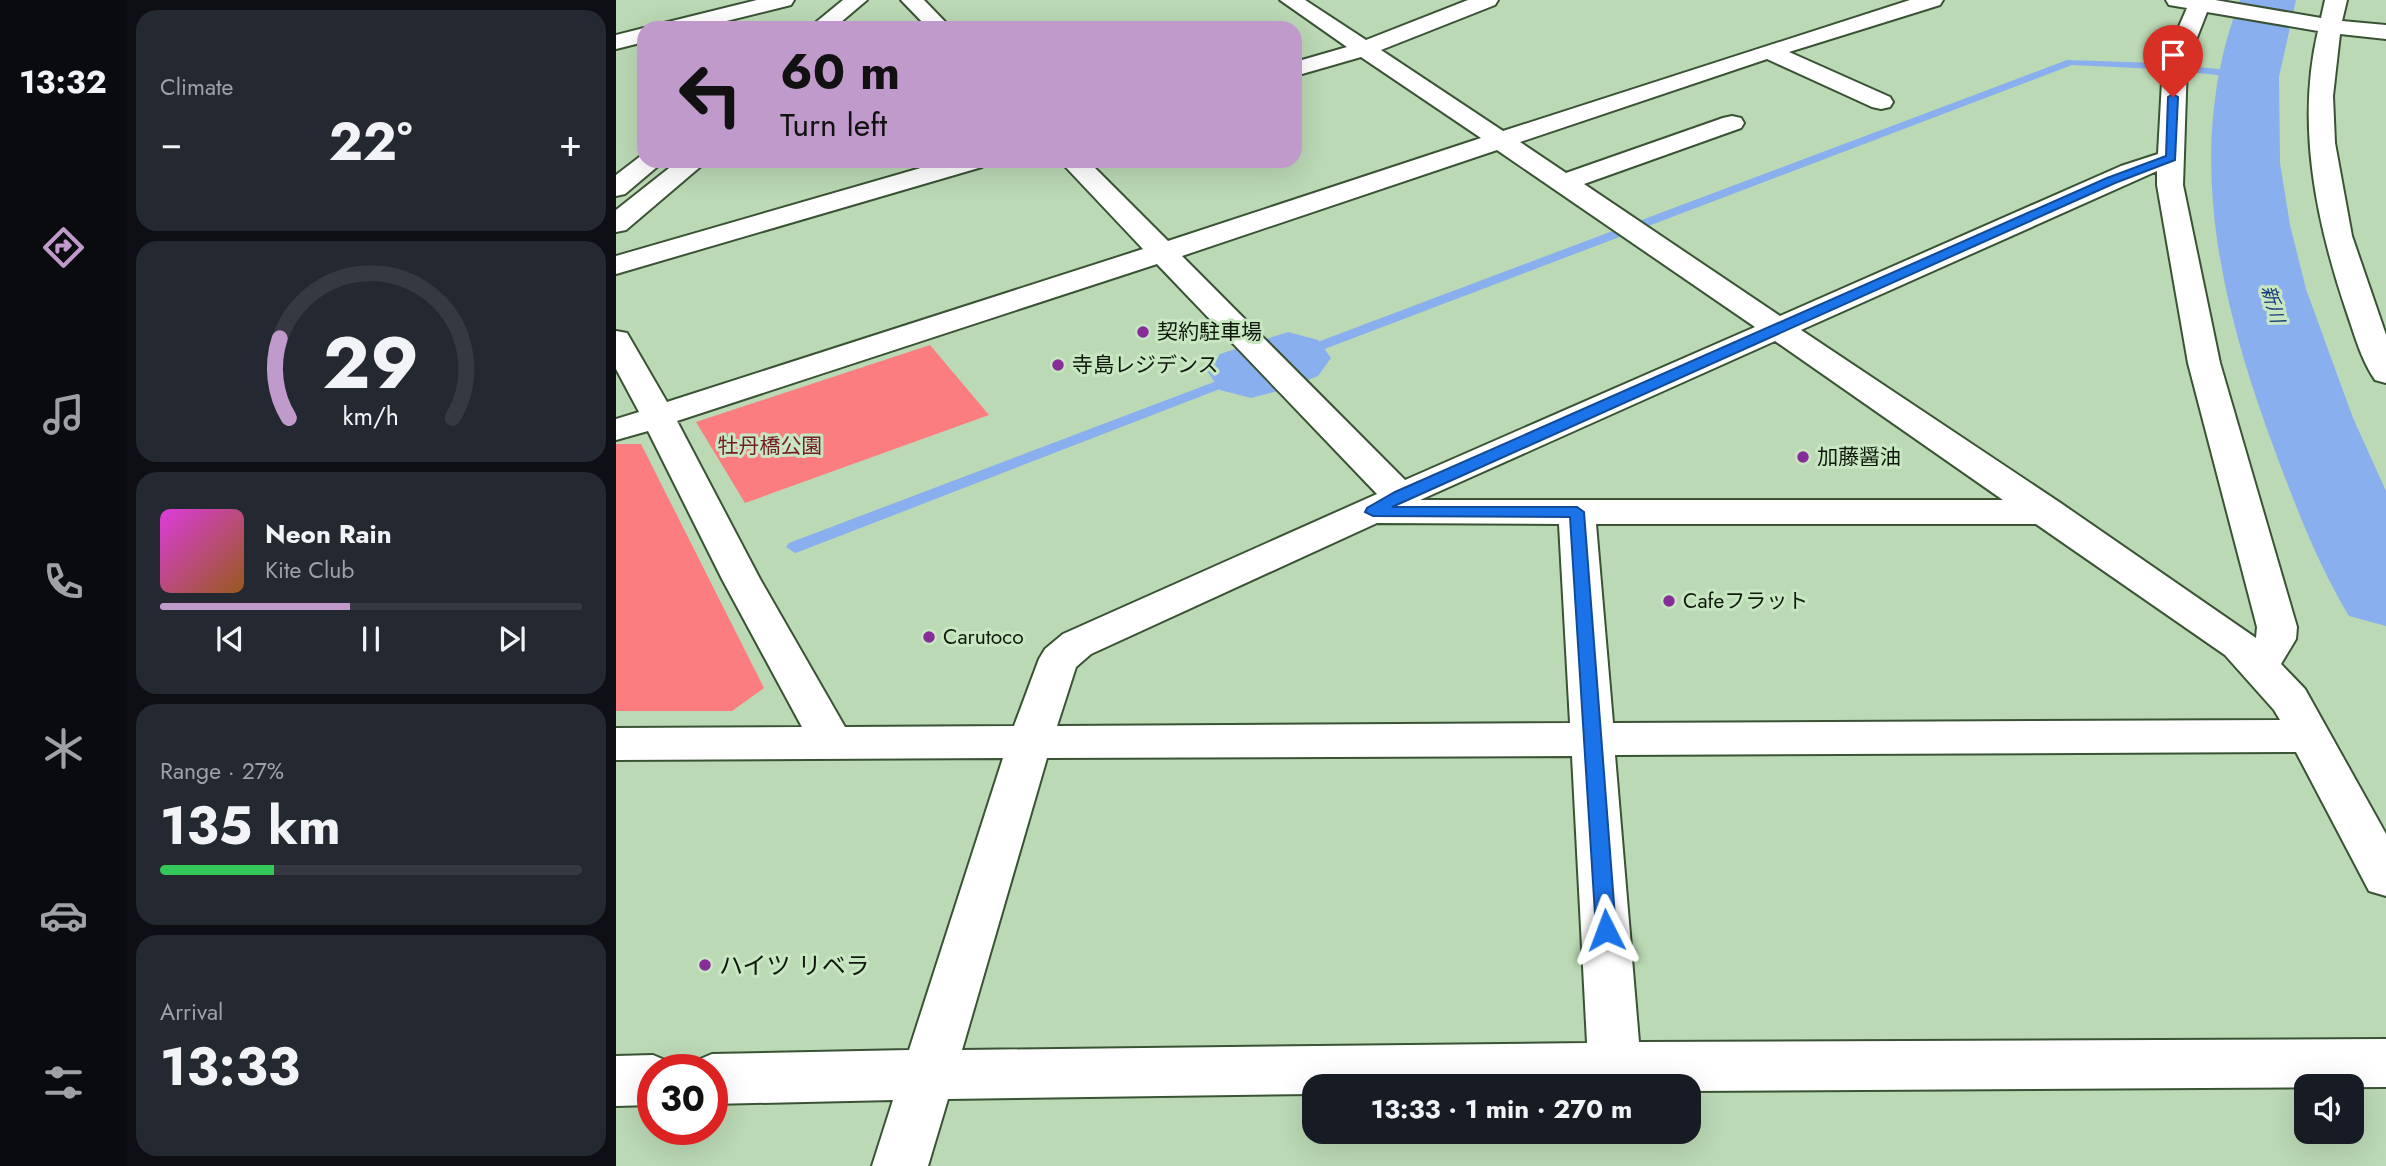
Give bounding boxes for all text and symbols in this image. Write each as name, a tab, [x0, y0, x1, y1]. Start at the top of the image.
pin	[2143, 25, 2203, 97]
icon: arrive	[2154, 36, 2192, 74]
text: 60 m	[780, 37, 900, 107]
icon: left	[665, 49, 756, 140]
text: 13:32	[19, 59, 107, 105]
text: Climate	[160, 70, 233, 104]
text: Turn left	[780, 102, 887, 148]
text: 22°	[329, 104, 412, 180]
text: −	[160, 115, 182, 170]
text: +	[559, 115, 582, 170]
icon: directions	[39, 223, 88, 272]
water label: 新川	[2255, 282, 2292, 328]
text: 29	[323, 310, 419, 415]
place label: 契約駐車場	[1157, 317, 1262, 347]
marker: 契約駐車場	[1135, 324, 1151, 340]
place label: 寺島レジデンス	[1072, 350, 1219, 380]
marker: 寺島レジデンス	[1050, 357, 1066, 373]
icon: music	[39, 390, 88, 439]
text: km/h	[343, 398, 399, 434]
park label: 牡丹橋公園	[718, 431, 823, 461]
place label: 加藤醤油	[1817, 442, 1901, 472]
marker: 加藤醤油	[1795, 449, 1811, 465]
text: Neon Rain	[265, 515, 392, 553]
text: Kite Club	[265, 553, 354, 587]
icon: phone	[39, 557, 88, 606]
place label: Cafeフラット	[1683, 586, 1808, 616]
marker: Cafeフラット	[1661, 593, 1677, 609]
icon: previous	[211, 620, 249, 658]
icon: pause	[352, 620, 390, 658]
icon: next	[493, 620, 531, 658]
place label: Carutoco	[943, 622, 1024, 652]
marker: Carutoco	[921, 629, 937, 645]
icon: climate	[39, 724, 88, 773]
text: Range · 27%	[160, 754, 284, 788]
text: 135 km	[160, 788, 341, 864]
icon: car	[39, 891, 88, 940]
position arrow	[1569, 893, 1643, 967]
place label: ハイツ リベラ	[719, 948, 870, 983]
marker: ハイツ リベラ	[697, 957, 713, 973]
text: Arrival	[160, 995, 223, 1029]
text: 13:33	[160, 1029, 300, 1105]
speed limit sign: 30	[637, 1054, 728, 1145]
icon: filters	[39, 1058, 88, 1107]
map controls	[2294, 1074, 2364, 1144]
button: sound	[2294, 1074, 2364, 1144]
text: 13:33 · 1 min · 270 m	[1371, 1090, 1632, 1128]

